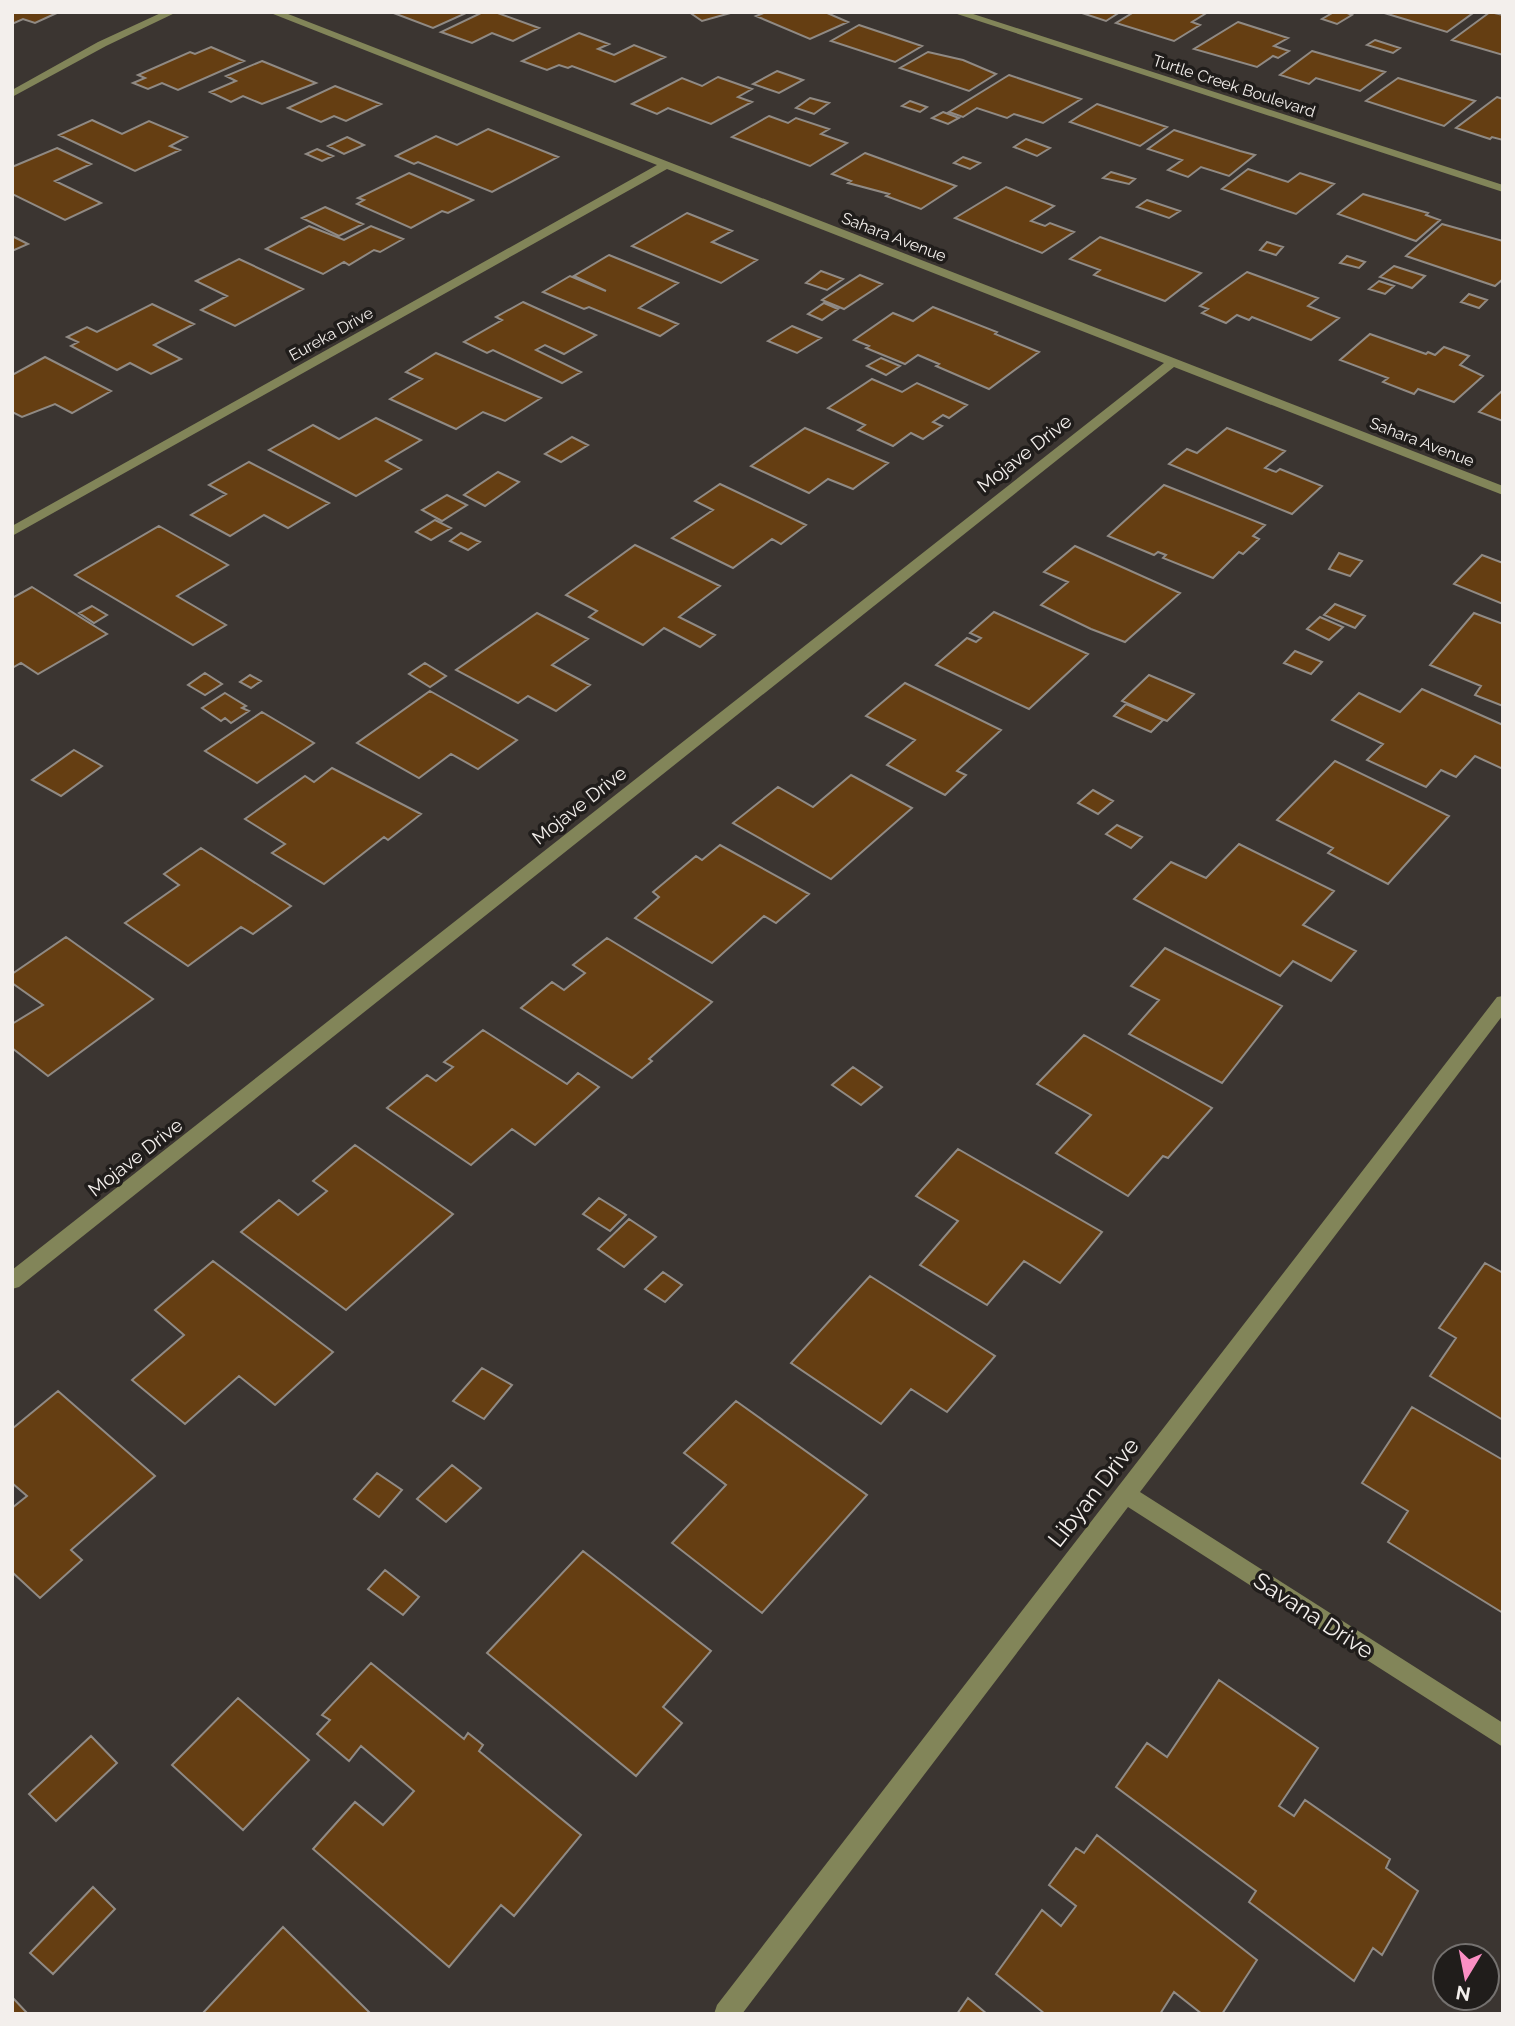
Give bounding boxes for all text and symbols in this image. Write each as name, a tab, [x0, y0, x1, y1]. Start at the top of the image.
street label: Turtle Creek Boulevard	[1150, 51, 1318, 121]
street label: Sahara Avenue	[839, 208, 949, 266]
street label: Eureka Drive	[286, 303, 376, 365]
street label: Mojave Drive	[973, 409, 1075, 497]
street label: Sahara Avenue	[1367, 413, 1477, 471]
street label: Mojave Drive	[528, 761, 630, 849]
street label: Mojave Drive	[84, 1113, 186, 1201]
street label: Libyan Drive	[1042, 1432, 1144, 1552]
street label: Savana Drive	[1249, 1566, 1379, 1664]
north arrow	[1431, 1942, 1501, 2012]
text: N	[1454, 1982, 1472, 2006]

